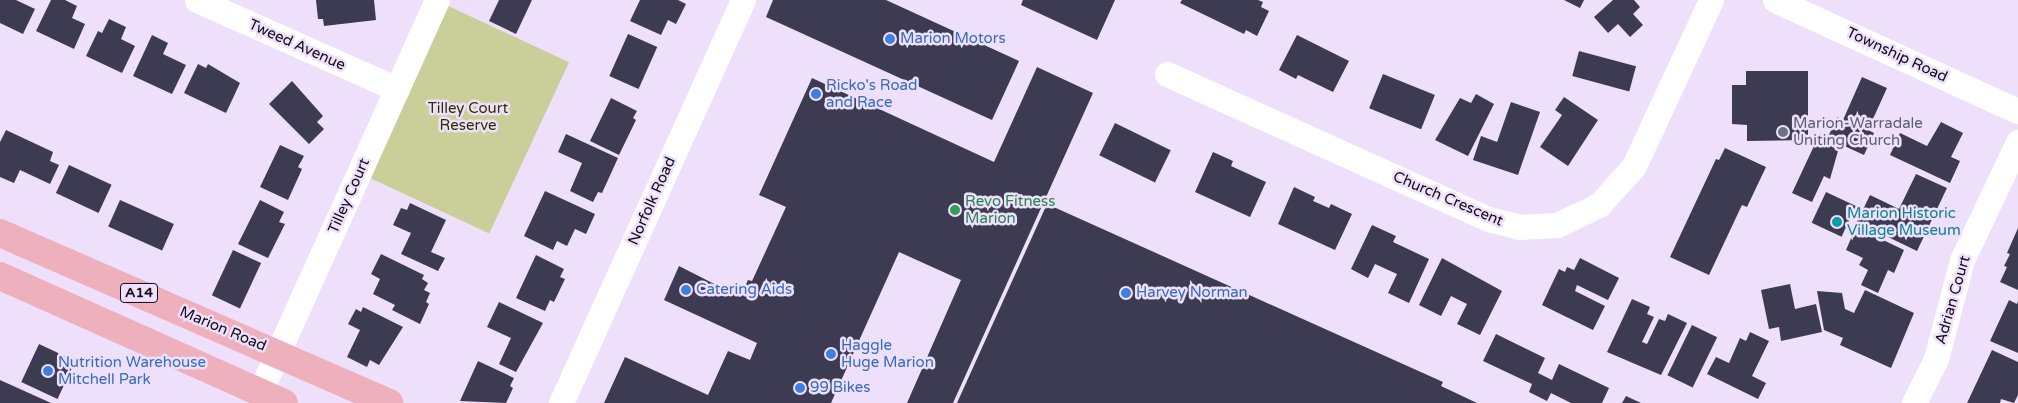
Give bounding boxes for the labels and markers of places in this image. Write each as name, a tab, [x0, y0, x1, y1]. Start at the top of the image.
place label: Marion Motors	[900, 30, 1006, 48]
marker: Marion Motors	[884, 33, 896, 45]
place label: Ricko's Road and Race	[826, 76, 917, 111]
marker: Ricko's Road and Race	[810, 88, 822, 100]
place label: Marion-Warradale Uniting Church	[1793, 114, 1923, 149]
marker: Marion-Warradale Uniting Church	[1777, 126, 1789, 138]
place label: Revo Fitness Marion	[965, 192, 1055, 227]
marker: Revo Fitness Marion	[949, 204, 961, 216]
place label: Marion Historic Village Museum	[1847, 204, 1961, 239]
marker: Marion Historic Village Museum	[1831, 216, 1843, 228]
place label: Catering Aids	[696, 281, 792, 299]
marker: Catering Aids	[680, 284, 692, 296]
place label: Harvey Norman	[1136, 284, 1248, 302]
marker: Harvey Norman	[1120, 287, 1132, 299]
place label: Haggle Huge Marion	[841, 336, 934, 371]
marker: Haggle Huge Marion	[825, 348, 837, 360]
place label: Nutrition Warehouse Mitchell Park	[58, 353, 206, 388]
marker: Nutrition Warehouse Mitchell Park	[42, 365, 54, 377]
place label: 99 Bikes	[810, 379, 870, 397]
marker: 99 Bikes	[794, 382, 806, 394]

